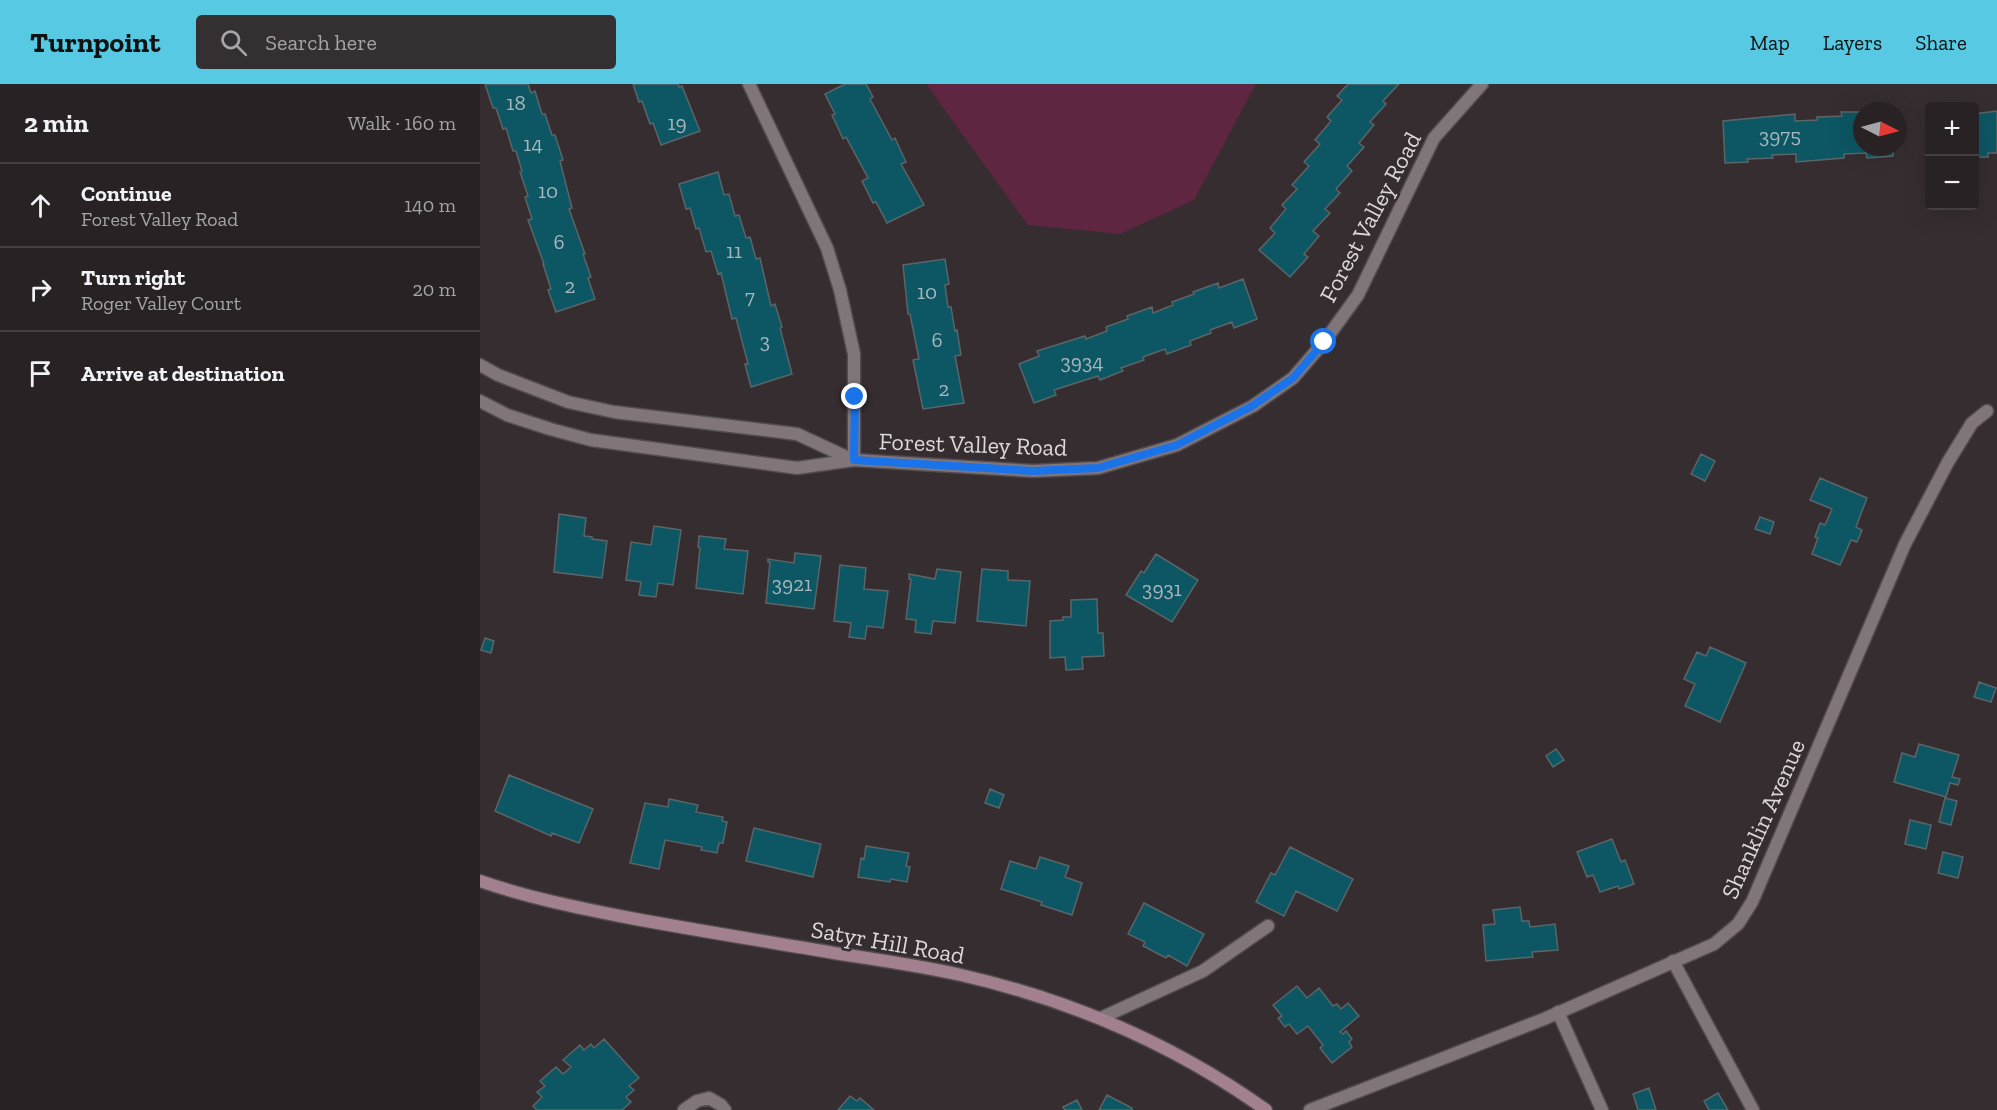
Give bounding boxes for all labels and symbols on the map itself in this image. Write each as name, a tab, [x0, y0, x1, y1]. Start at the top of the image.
house number: 18	[506, 90, 526, 115]
north arrow	[1853, 102, 1907, 156]
house number: 19	[667, 110, 687, 135]
house number: 3975	[1759, 123, 1801, 148]
street label: Forest Valley Road	[1313, 127, 1427, 307]
house number: 14	[523, 131, 543, 156]
house number: 10	[538, 178, 558, 203]
house number: 6	[553, 229, 565, 254]
house number: 11	[726, 238, 742, 263]
house number: 2	[565, 273, 575, 298]
house number: 10	[917, 279, 937, 304]
house number: 7	[745, 284, 755, 309]
house number: 6	[931, 327, 943, 352]
house number: 3	[760, 328, 770, 353]
route start	[1310, 328, 1336, 354]
house number: 3934	[1060, 349, 1104, 374]
house number: 2	[939, 376, 949, 401]
route end	[841, 383, 867, 409]
street label: Forest Valley Road	[878, 426, 1068, 462]
house number: 3921	[772, 571, 812, 596]
house number: 3931	[1142, 576, 1182, 601]
street label: Shanklin Avenue	[1715, 735, 1811, 903]
street label: Satyr Hill Road	[809, 914, 967, 970]

